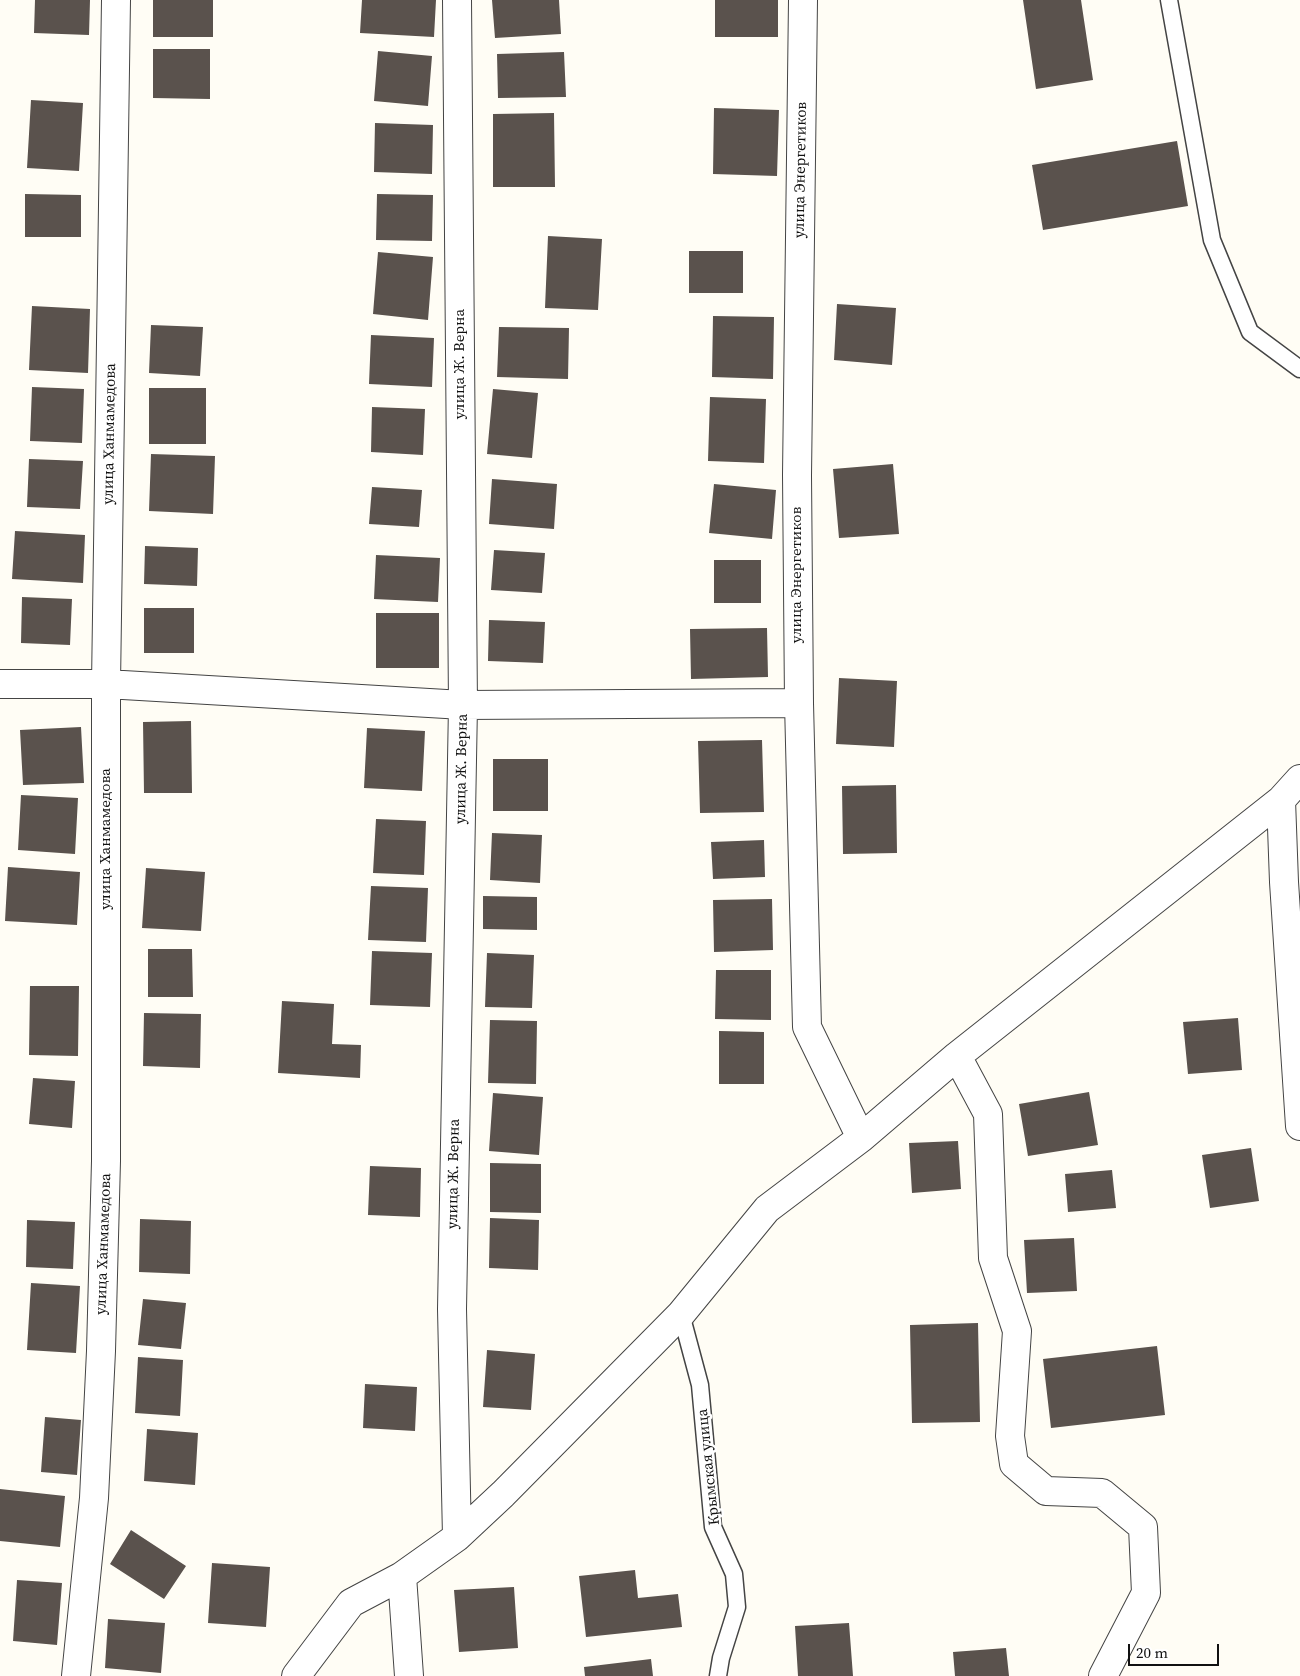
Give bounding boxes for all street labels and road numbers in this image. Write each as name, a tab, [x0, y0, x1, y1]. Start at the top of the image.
street label: улица Энергетиков	[791, 102, 811, 238]
street label: улица Ж. Верна	[451, 309, 469, 419]
street label: улица Ханмамедова	[100, 363, 120, 505]
street label: улица Энергетиков	[788, 507, 806, 643]
street label: улица Ж. Верна	[452, 714, 472, 824]
street label: улица Ханмамедова	[97, 768, 115, 910]
street label: улица Ж. Верна	[444, 1119, 464, 1229]
street label: улица Ханмамедова	[93, 1173, 115, 1315]
street label: Крымская улица	[694, 1408, 724, 1526]

